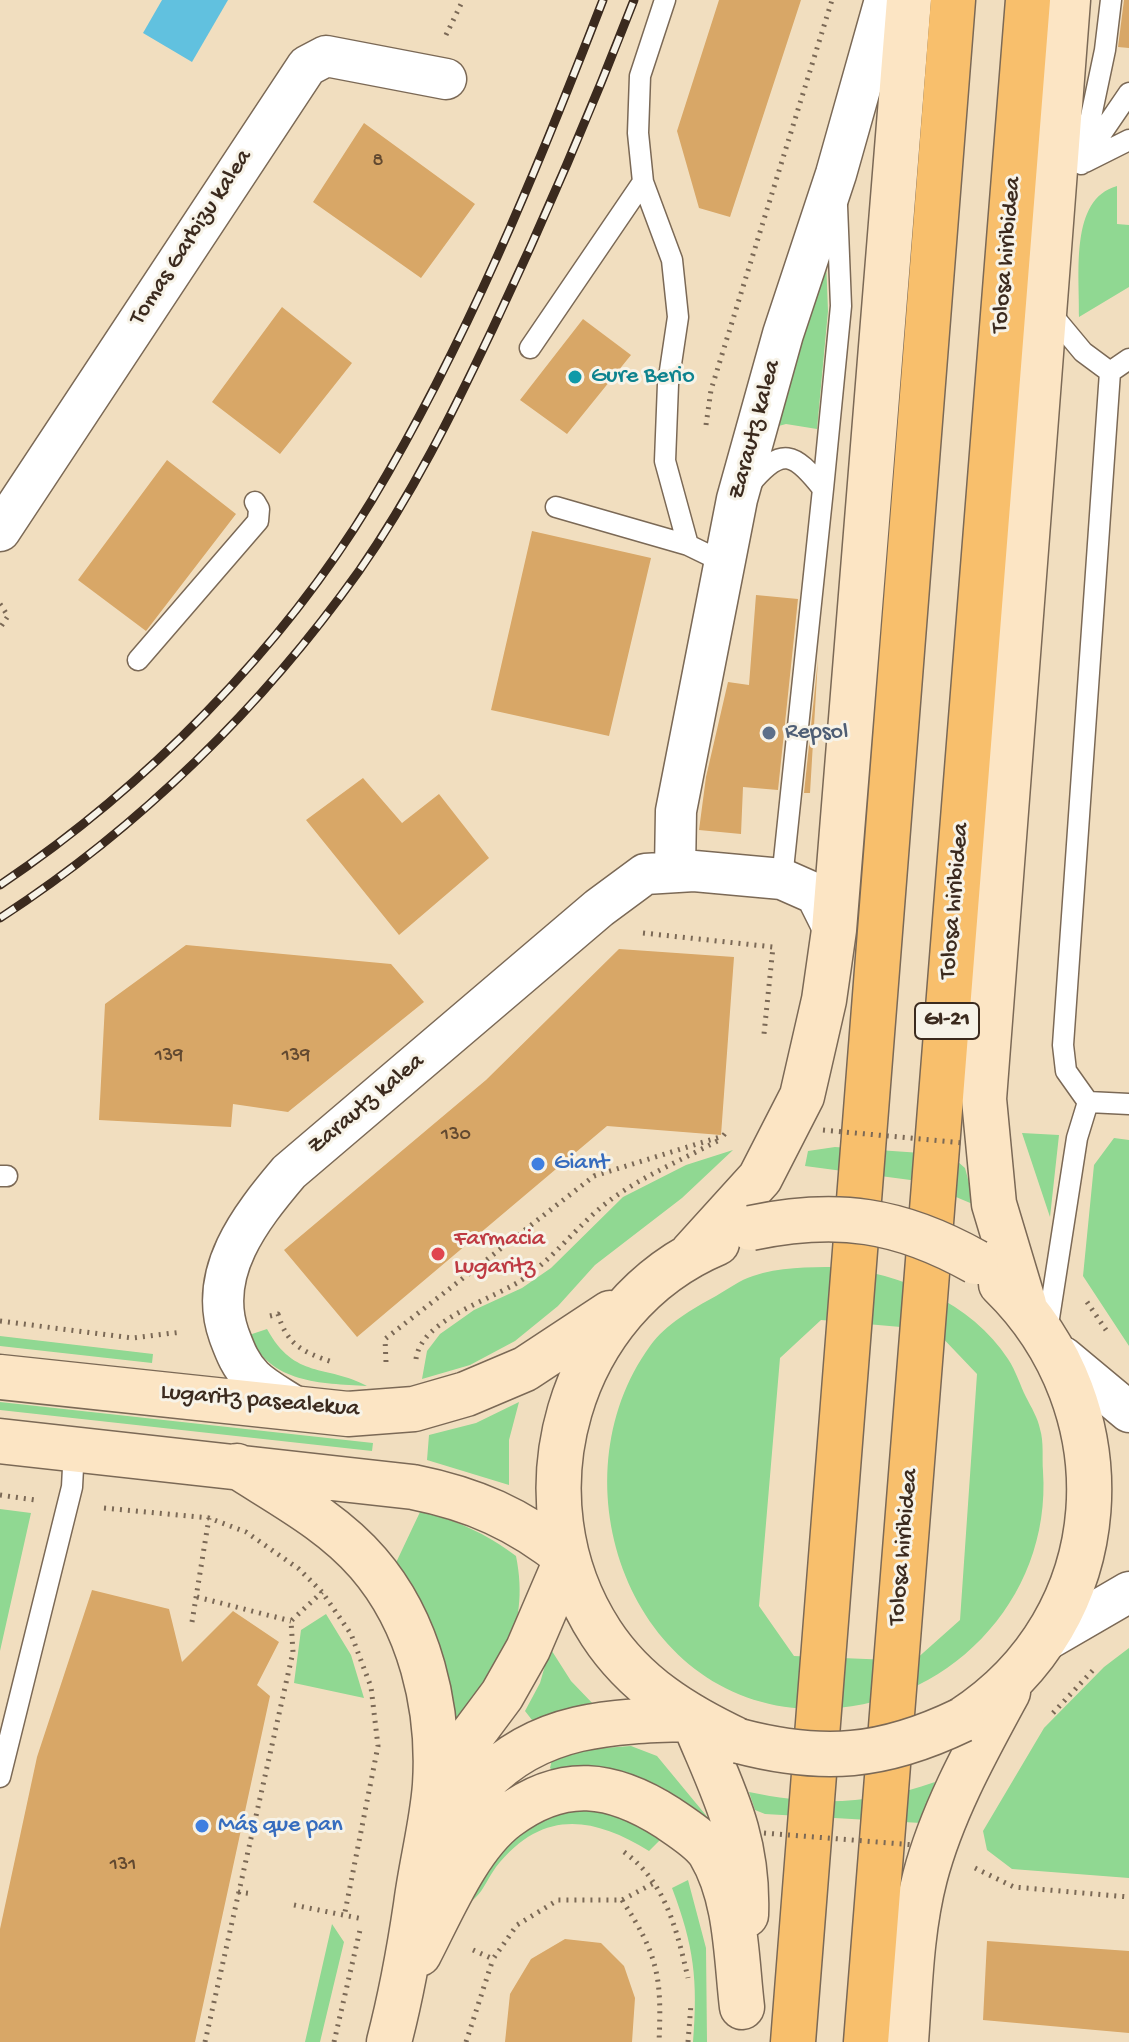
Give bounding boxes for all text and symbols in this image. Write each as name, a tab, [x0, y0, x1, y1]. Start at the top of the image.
street label: Tomas Garbizu kalea	[124, 145, 260, 331]
house number: 8	[373, 150, 383, 174]
street label: Tolosa hiribidea	[987, 176, 1029, 334]
street label: Zarautz kalea	[724, 357, 788, 503]
place label: Gure Berio	[591, 363, 695, 391]
marker: Gure Berio	[566, 368, 584, 386]
place label: Repsol	[785, 719, 848, 747]
marker: Repsol	[760, 724, 778, 742]
street label: Tolosa hiribidea	[935, 822, 977, 980]
road number: GI-21	[915, 1003, 979, 1039]
house number: 139	[155, 1045, 183, 1069]
house number: 139	[282, 1045, 310, 1069]
street label: Zarautz kalea	[303, 1048, 431, 1162]
house number: 130	[441, 1124, 471, 1148]
place label: Giant	[554, 1150, 609, 1178]
marker: Giant	[529, 1155, 547, 1173]
place label: Farmacia Lugaritz	[454, 1226, 545, 1282]
marker: Farmacia Lugaritz	[429, 1245, 447, 1263]
street label: Lugaritz pasealekua	[159, 1379, 361, 1425]
street label: Tolosa hiribidea	[884, 1468, 926, 1626]
place label: Más que pan	[218, 1812, 343, 1840]
marker: Más que pan	[193, 1817, 211, 1835]
house number: 131	[110, 1854, 136, 1878]

